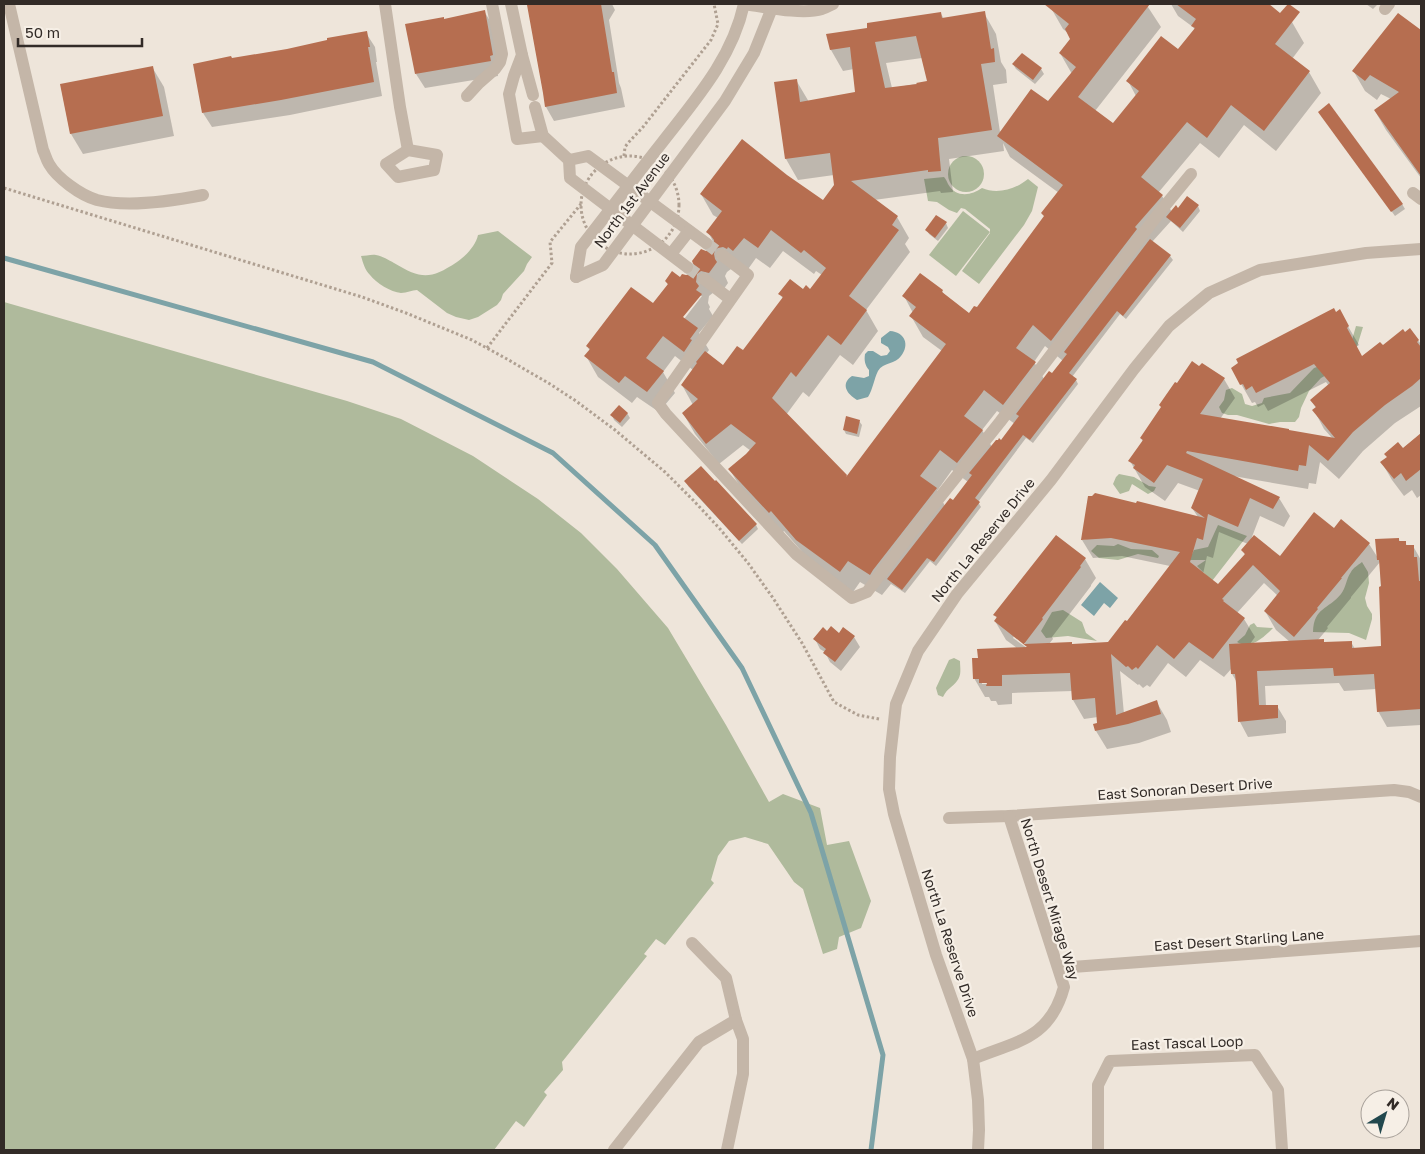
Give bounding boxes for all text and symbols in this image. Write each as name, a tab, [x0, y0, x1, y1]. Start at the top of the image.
scale bar	[18, 15, 141, 47]
text: 50 m	[25, 23, 60, 41]
street label: North 1st Avenue	[590, 149, 673, 251]
street label: North La Reserve Drive	[927, 474, 1038, 605]
street label: East Sonoran Desert Drive	[1097, 774, 1273, 803]
street label: North Desert Mirage Way	[1018, 816, 1083, 982]
street label: North La Reserve Drive	[918, 867, 982, 1019]
street label: East Desert Starling Lane	[1153, 925, 1325, 954]
street label: East Tascal Loop	[1131, 1032, 1243, 1053]
north arrow	[1360, 1089, 1410, 1139]
text: N	[1384, 1093, 1403, 1113]

